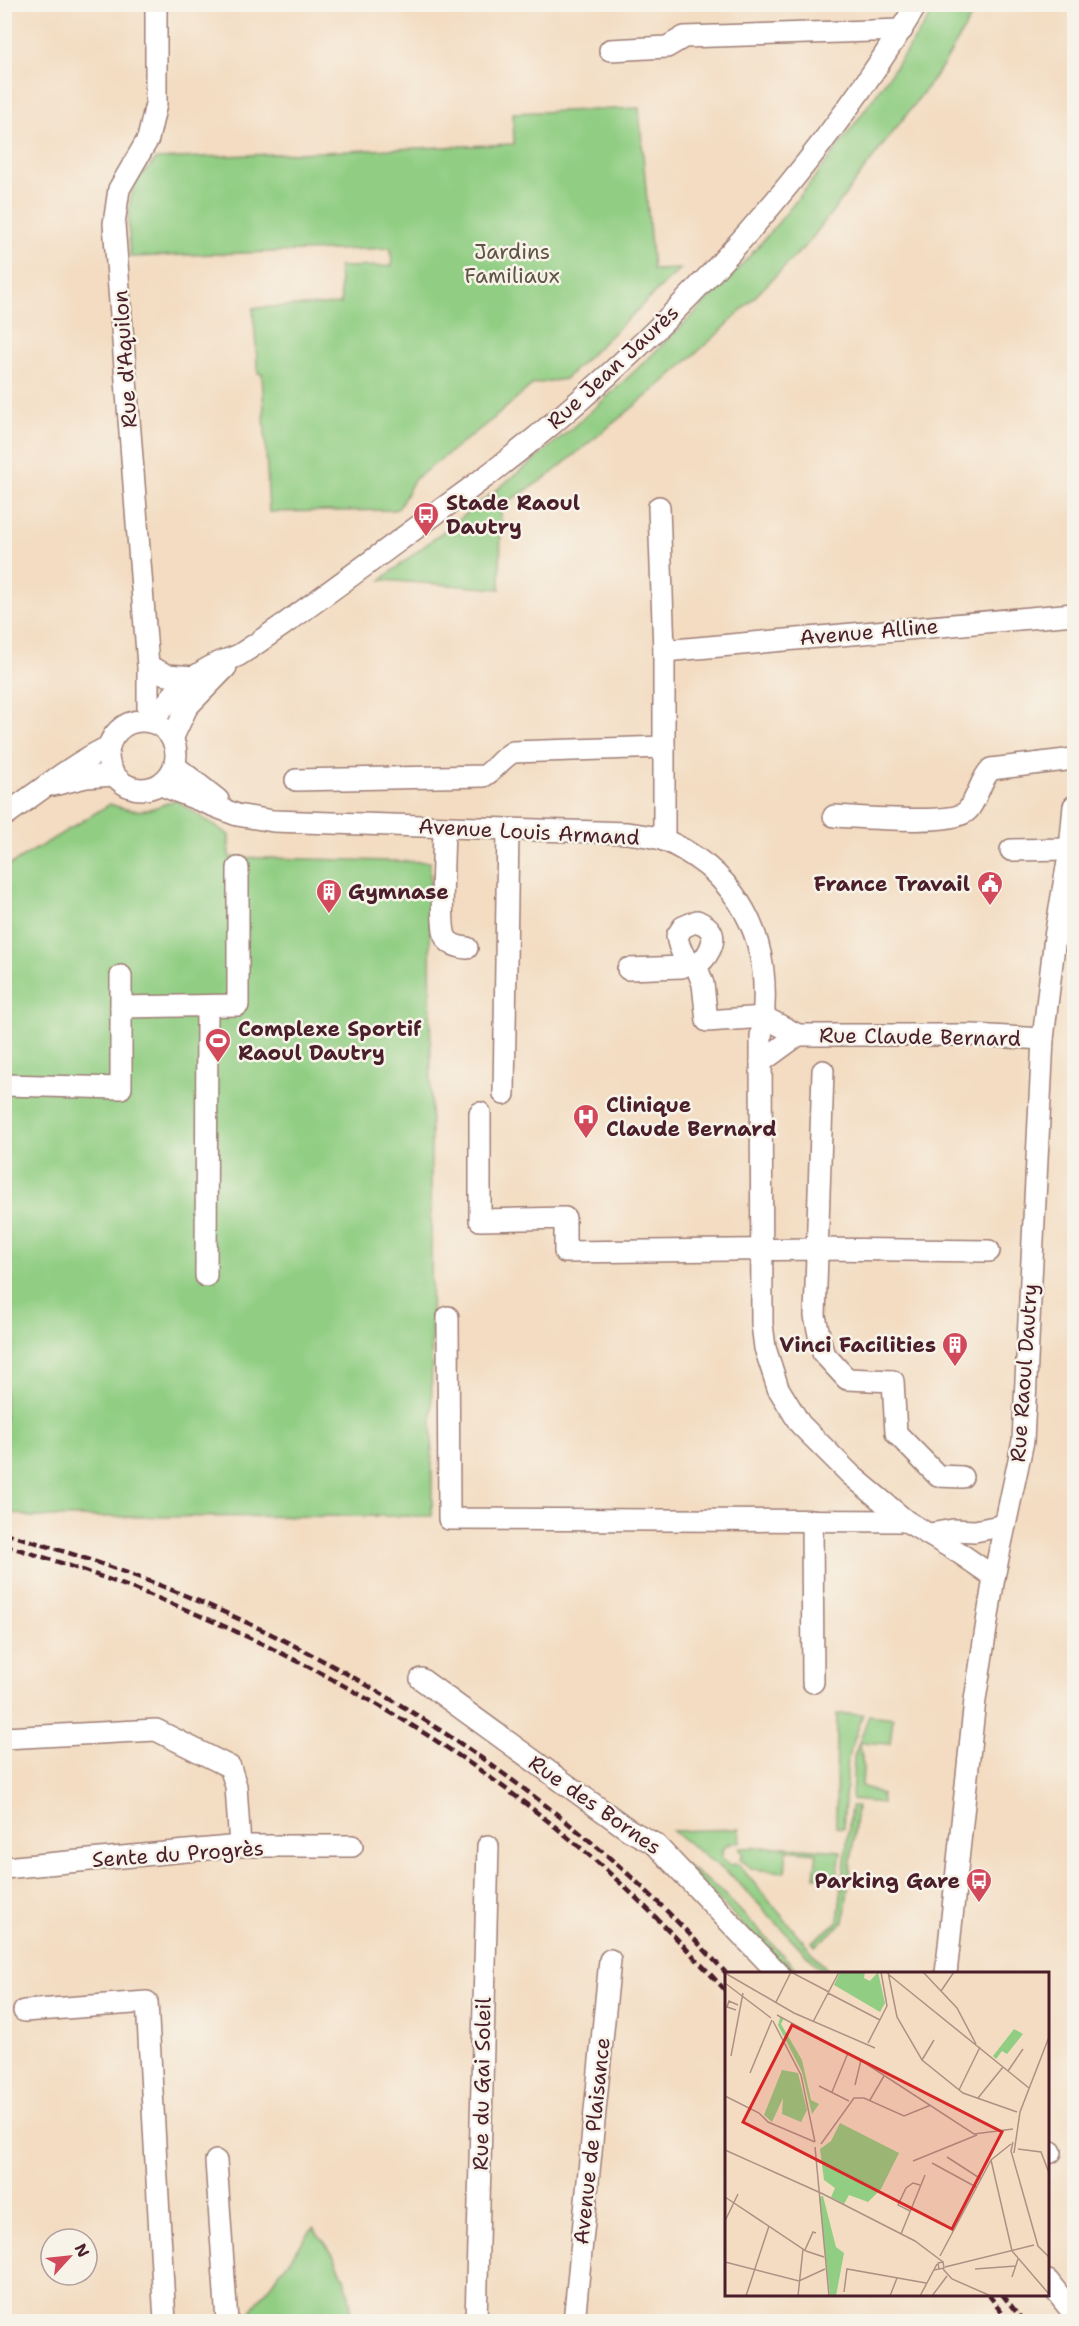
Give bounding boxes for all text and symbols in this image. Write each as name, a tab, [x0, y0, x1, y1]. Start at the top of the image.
park label: Jardins Familiaux	[464, 238, 560, 290]
street label: Rue d'Aquilon	[106, 289, 144, 429]
street label: Rue Jean Jaurès	[541, 299, 685, 435]
place label: Stade Raoul Dautry	[446, 489, 580, 541]
bus stop icon: Stade Raoul Dautry	[411, 500, 441, 538]
street label: Avenue Alline	[798, 612, 940, 652]
street label: Avenue Louis Armand	[418, 812, 640, 852]
public building icon: France Travail	[975, 869, 1005, 907]
place label: France Travail	[814, 870, 970, 898]
building icon: Gymnase	[314, 877, 344, 915]
place label: Gymnase	[348, 878, 449, 906]
place label: Complexe Sportif Raoul Dautry	[238, 1015, 422, 1067]
street label: Rue Claude Bernard	[819, 1021, 1021, 1053]
sports icon: Complexe Sportif Raoul Dautry	[203, 1026, 233, 1064]
place label: Clinique Claude Bernard	[606, 1091, 777, 1143]
hospital icon: Clinique Claude Bernard	[571, 1102, 601, 1140]
street label: Rue Raoul Dautry	[1004, 1283, 1044, 1463]
building icon: Vinci Facilities	[940, 1330, 970, 1368]
place label: Vinci Facilities	[779, 1331, 936, 1359]
street label: Rue des Bornes	[523, 1749, 667, 1861]
street label: Sente du Progrès	[91, 1834, 265, 1874]
bus stop icon: Parking Gare	[964, 1866, 994, 1904]
place label: Parking Gare	[814, 1867, 960, 1895]
inset map	[725, 1972, 1049, 2296]
street label: Rue du Gai Soleil	[466, 1997, 498, 2171]
street label: Avenue de Plaisance	[567, 2036, 617, 2246]
north arrow	[39, 2227, 99, 2287]
text: N	[70, 2240, 94, 2261]

